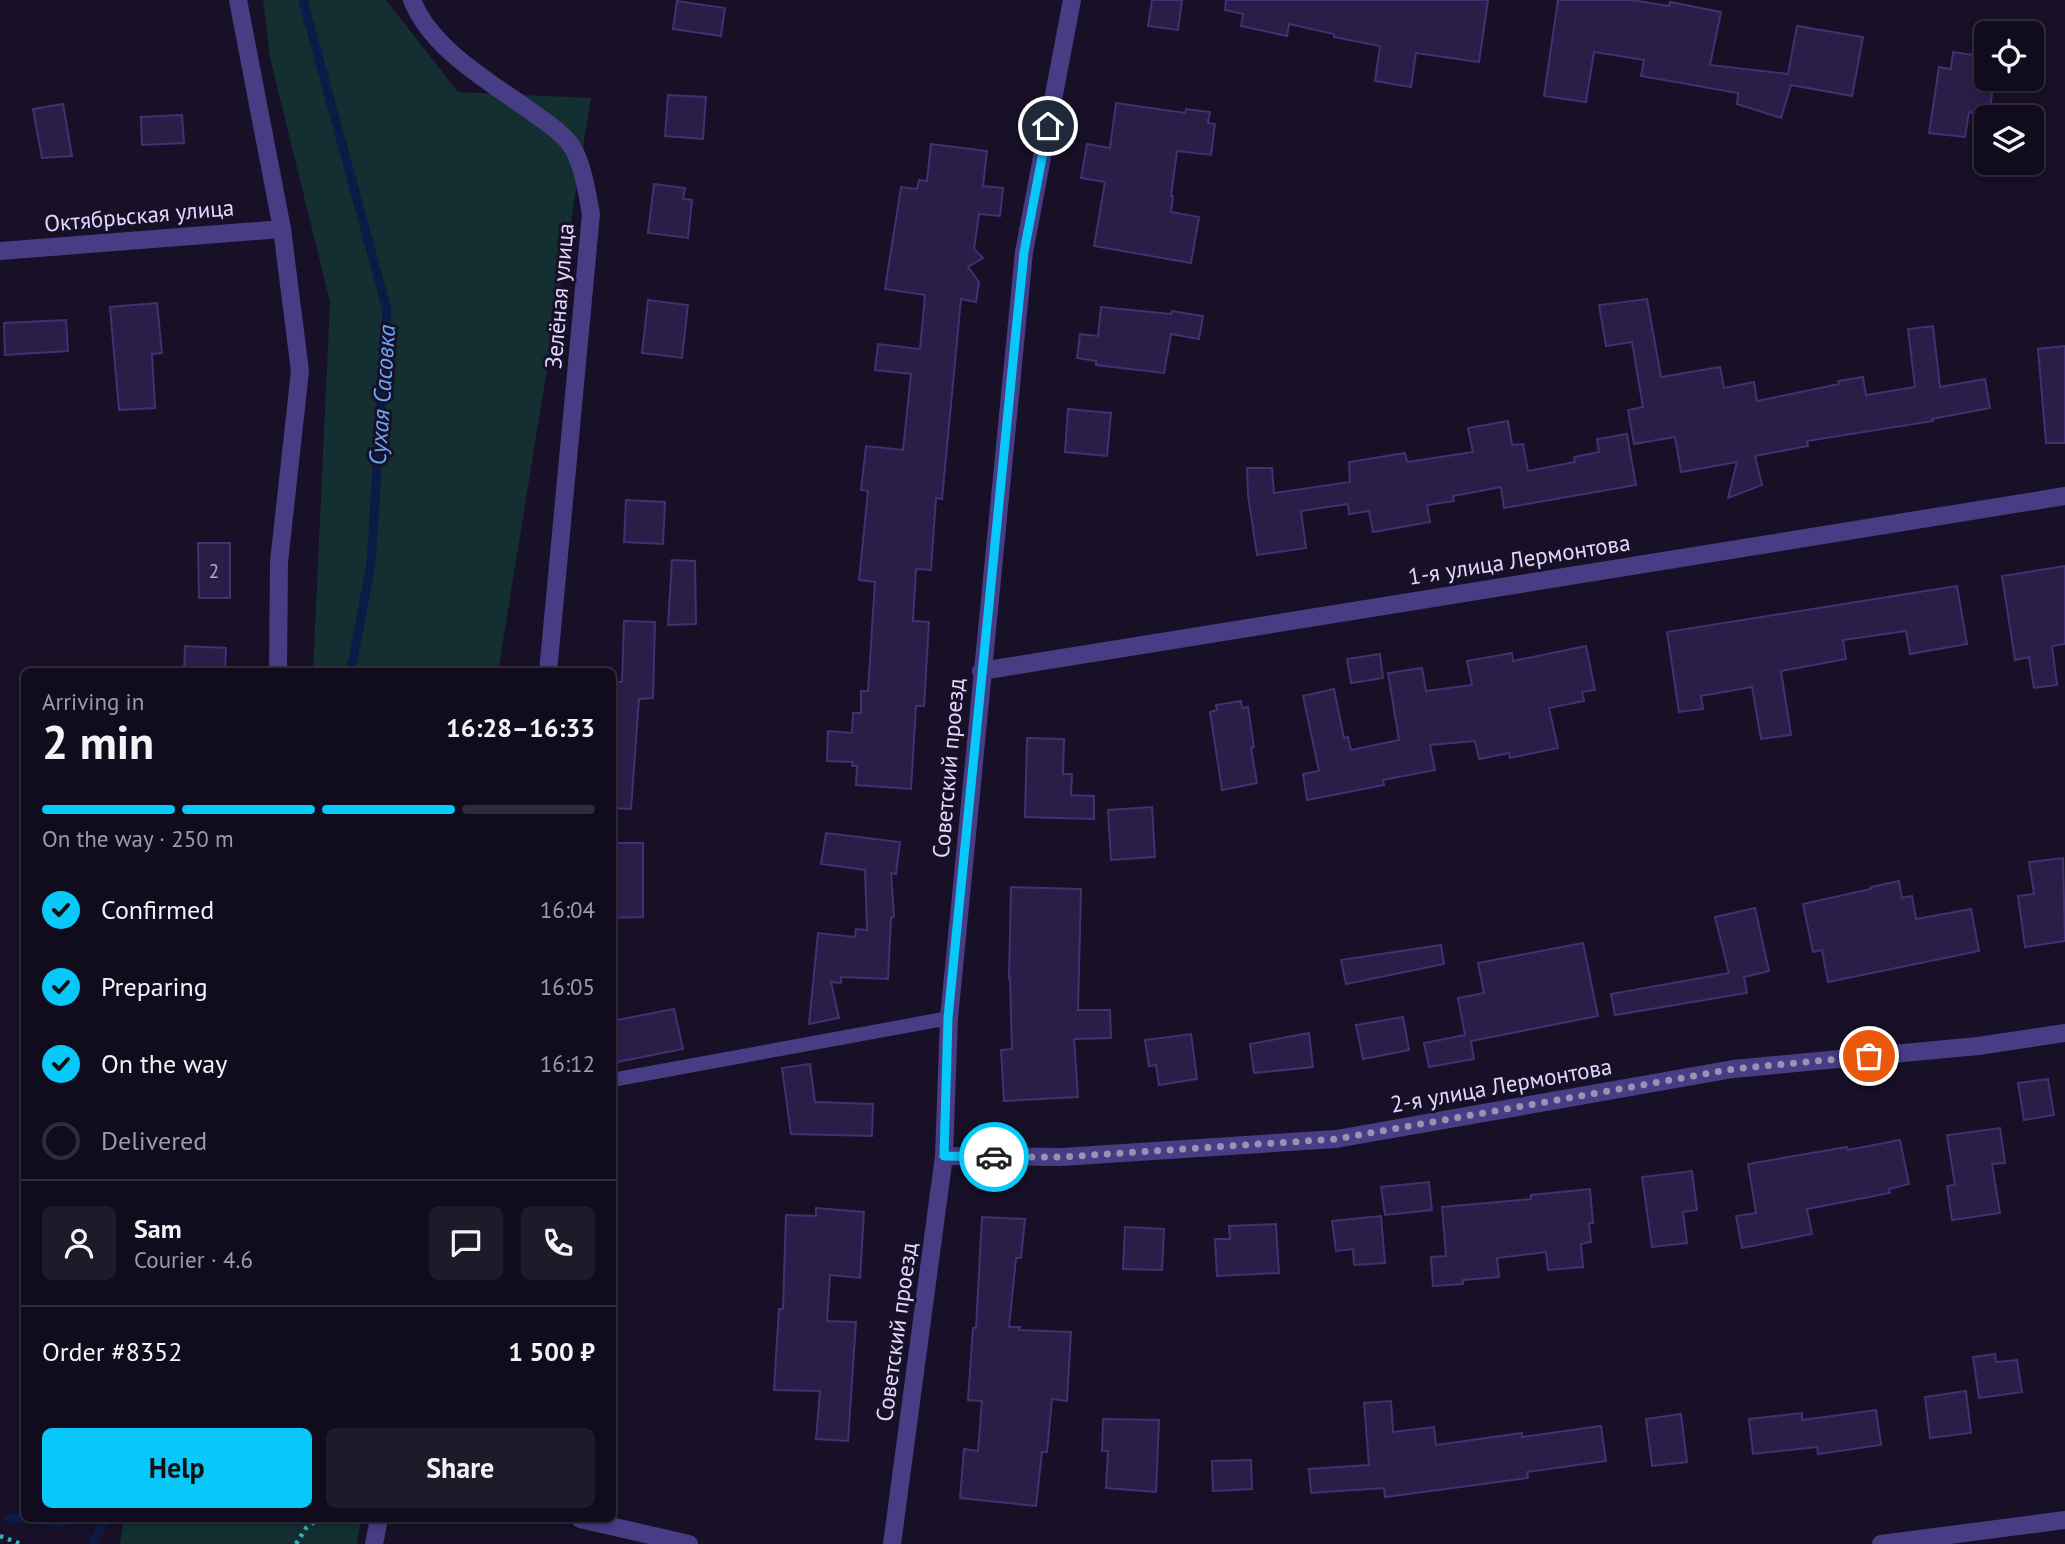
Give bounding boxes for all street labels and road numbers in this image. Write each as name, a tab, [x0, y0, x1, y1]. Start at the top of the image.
street label: Октябрьская улица	[43, 192, 235, 238]
street label: Зелёная улица	[538, 222, 580, 370]
street label: 1-я улица Лермонтова	[1406, 527, 1632, 591]
street label: Советский проезд	[926, 677, 970, 859]
street label: 2-я улица Лермонтова	[1388, 1051, 1614, 1119]
street label: Советский проезд	[869, 1241, 923, 1423]

